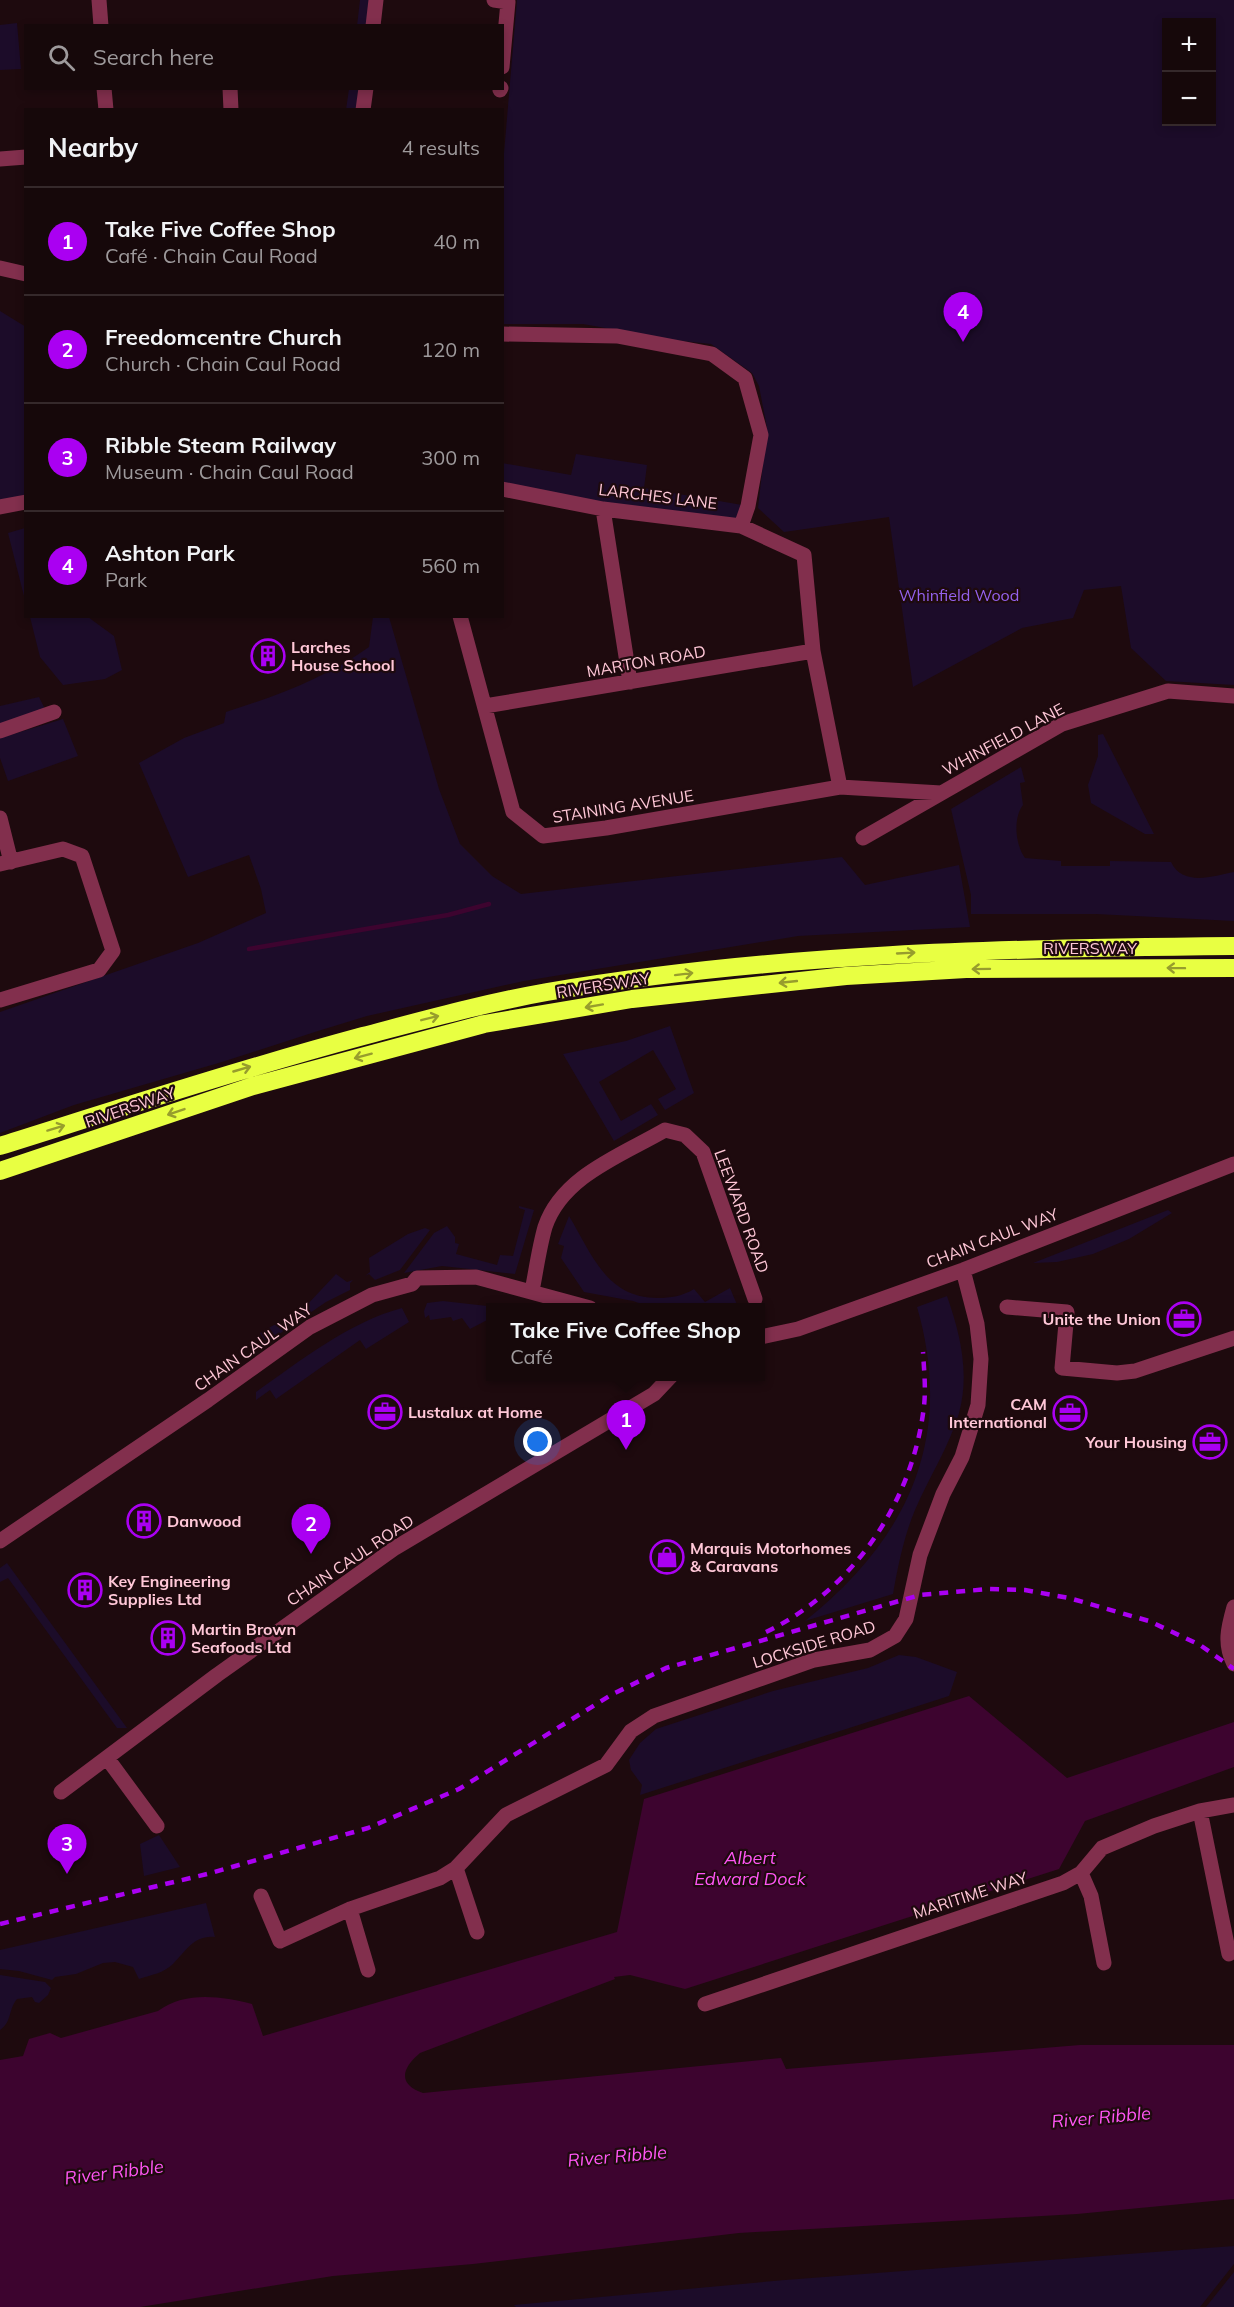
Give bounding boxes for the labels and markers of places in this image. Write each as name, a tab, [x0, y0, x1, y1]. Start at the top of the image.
pin: 4	[944, 292, 982, 342]
place label: Larches House School	[291, 637, 395, 675]
building icon: Larches House School	[250, 638, 286, 674]
office icon: Unite the Union	[1166, 1301, 1202, 1337]
place label: Unite the Union	[1043, 1309, 1161, 1329]
office icon: Lustalux at Home	[367, 1394, 403, 1430]
place label: CAM International	[949, 1394, 1047, 1432]
office icon: CAM International	[1052, 1395, 1088, 1431]
pin: 1	[606, 1400, 646, 1450]
place label: Lustalux at Home	[408, 1402, 543, 1422]
office icon: Your Housing	[1192, 1424, 1228, 1460]
place label: Your Housing	[1084, 1432, 1187, 1452]
building icon: Danwood	[126, 1503, 162, 1539]
pin: 2	[292, 1504, 330, 1554]
place label: Danwood	[167, 1511, 242, 1531]
place label: Marquis Motorhomes & Caravans	[690, 1538, 851, 1576]
shop icon: Marquis Motorhomes & Caravans	[649, 1539, 685, 1575]
place label: Key Engineering Supplies Ltd	[108, 1571, 231, 1609]
building icon: Key Engineering Supplies Ltd	[67, 1572, 103, 1608]
place label: Martin Brown Seafoods Ltd	[191, 1619, 296, 1657]
building icon: Martin Brown Seafoods Ltd	[150, 1620, 186, 1656]
pin: 3	[48, 1824, 86, 1874]

